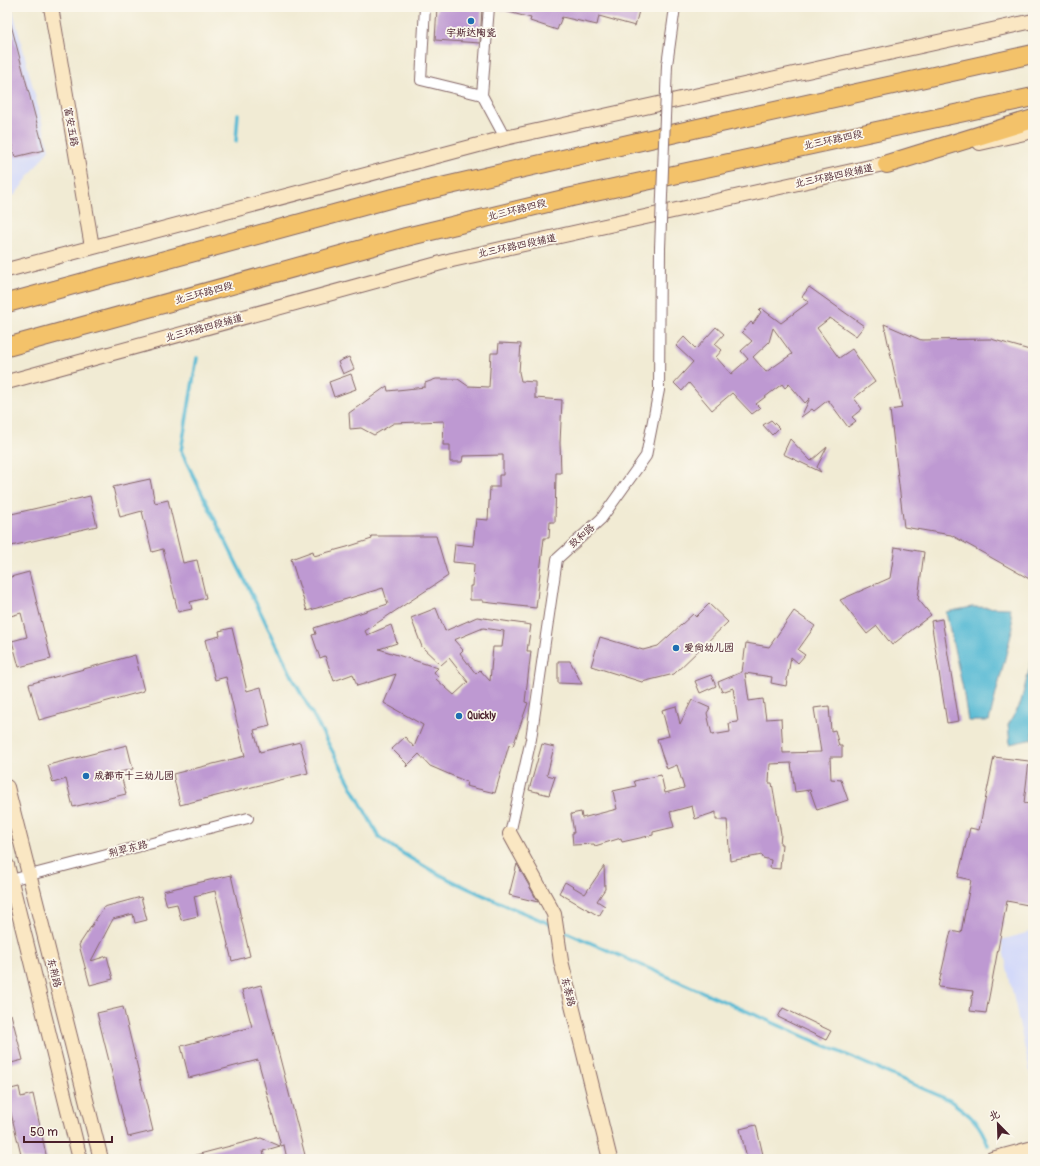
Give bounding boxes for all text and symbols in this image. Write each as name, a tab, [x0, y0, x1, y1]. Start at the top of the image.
marker: 宇斯达陶瓷	[466, 16, 476, 26]
place label: 宇斯达陶瓷	[446, 27, 496, 39]
street label: 富安五路	[62, 106, 80, 148]
street label: 北三环路四段	[802, 128, 864, 152]
street label: 北三环路四段辅道	[794, 162, 874, 190]
street label: 北三环路四段	[486, 197, 548, 223]
street label: 北三环路四段辅道	[477, 232, 557, 260]
street label: 北三环路四段	[173, 279, 235, 307]
street label: 北三环路四段辅道	[164, 312, 244, 344]
street label: 致和路	[567, 522, 597, 550]
place label: 爱尚幼儿园	[684, 642, 734, 654]
marker: 爱尚幼儿园	[671, 643, 681, 653]
place label: Quickly	[467, 710, 497, 722]
marker: Quickly	[454, 711, 464, 721]
place label: 成都市十三幼儿园	[94, 770, 174, 782]
marker: 成都市十三幼儿园	[81, 771, 91, 781]
street label: 荆翠东路	[107, 838, 149, 860]
street label: 东荆路	[45, 957, 63, 989]
street label: 东泰路	[559, 976, 577, 1008]
north arrow	[978, 1104, 1018, 1144]
text: 北	[987, 1107, 1002, 1123]
scale bar	[24, 1118, 112, 1144]
text: 50 m	[30, 1125, 58, 1140]

